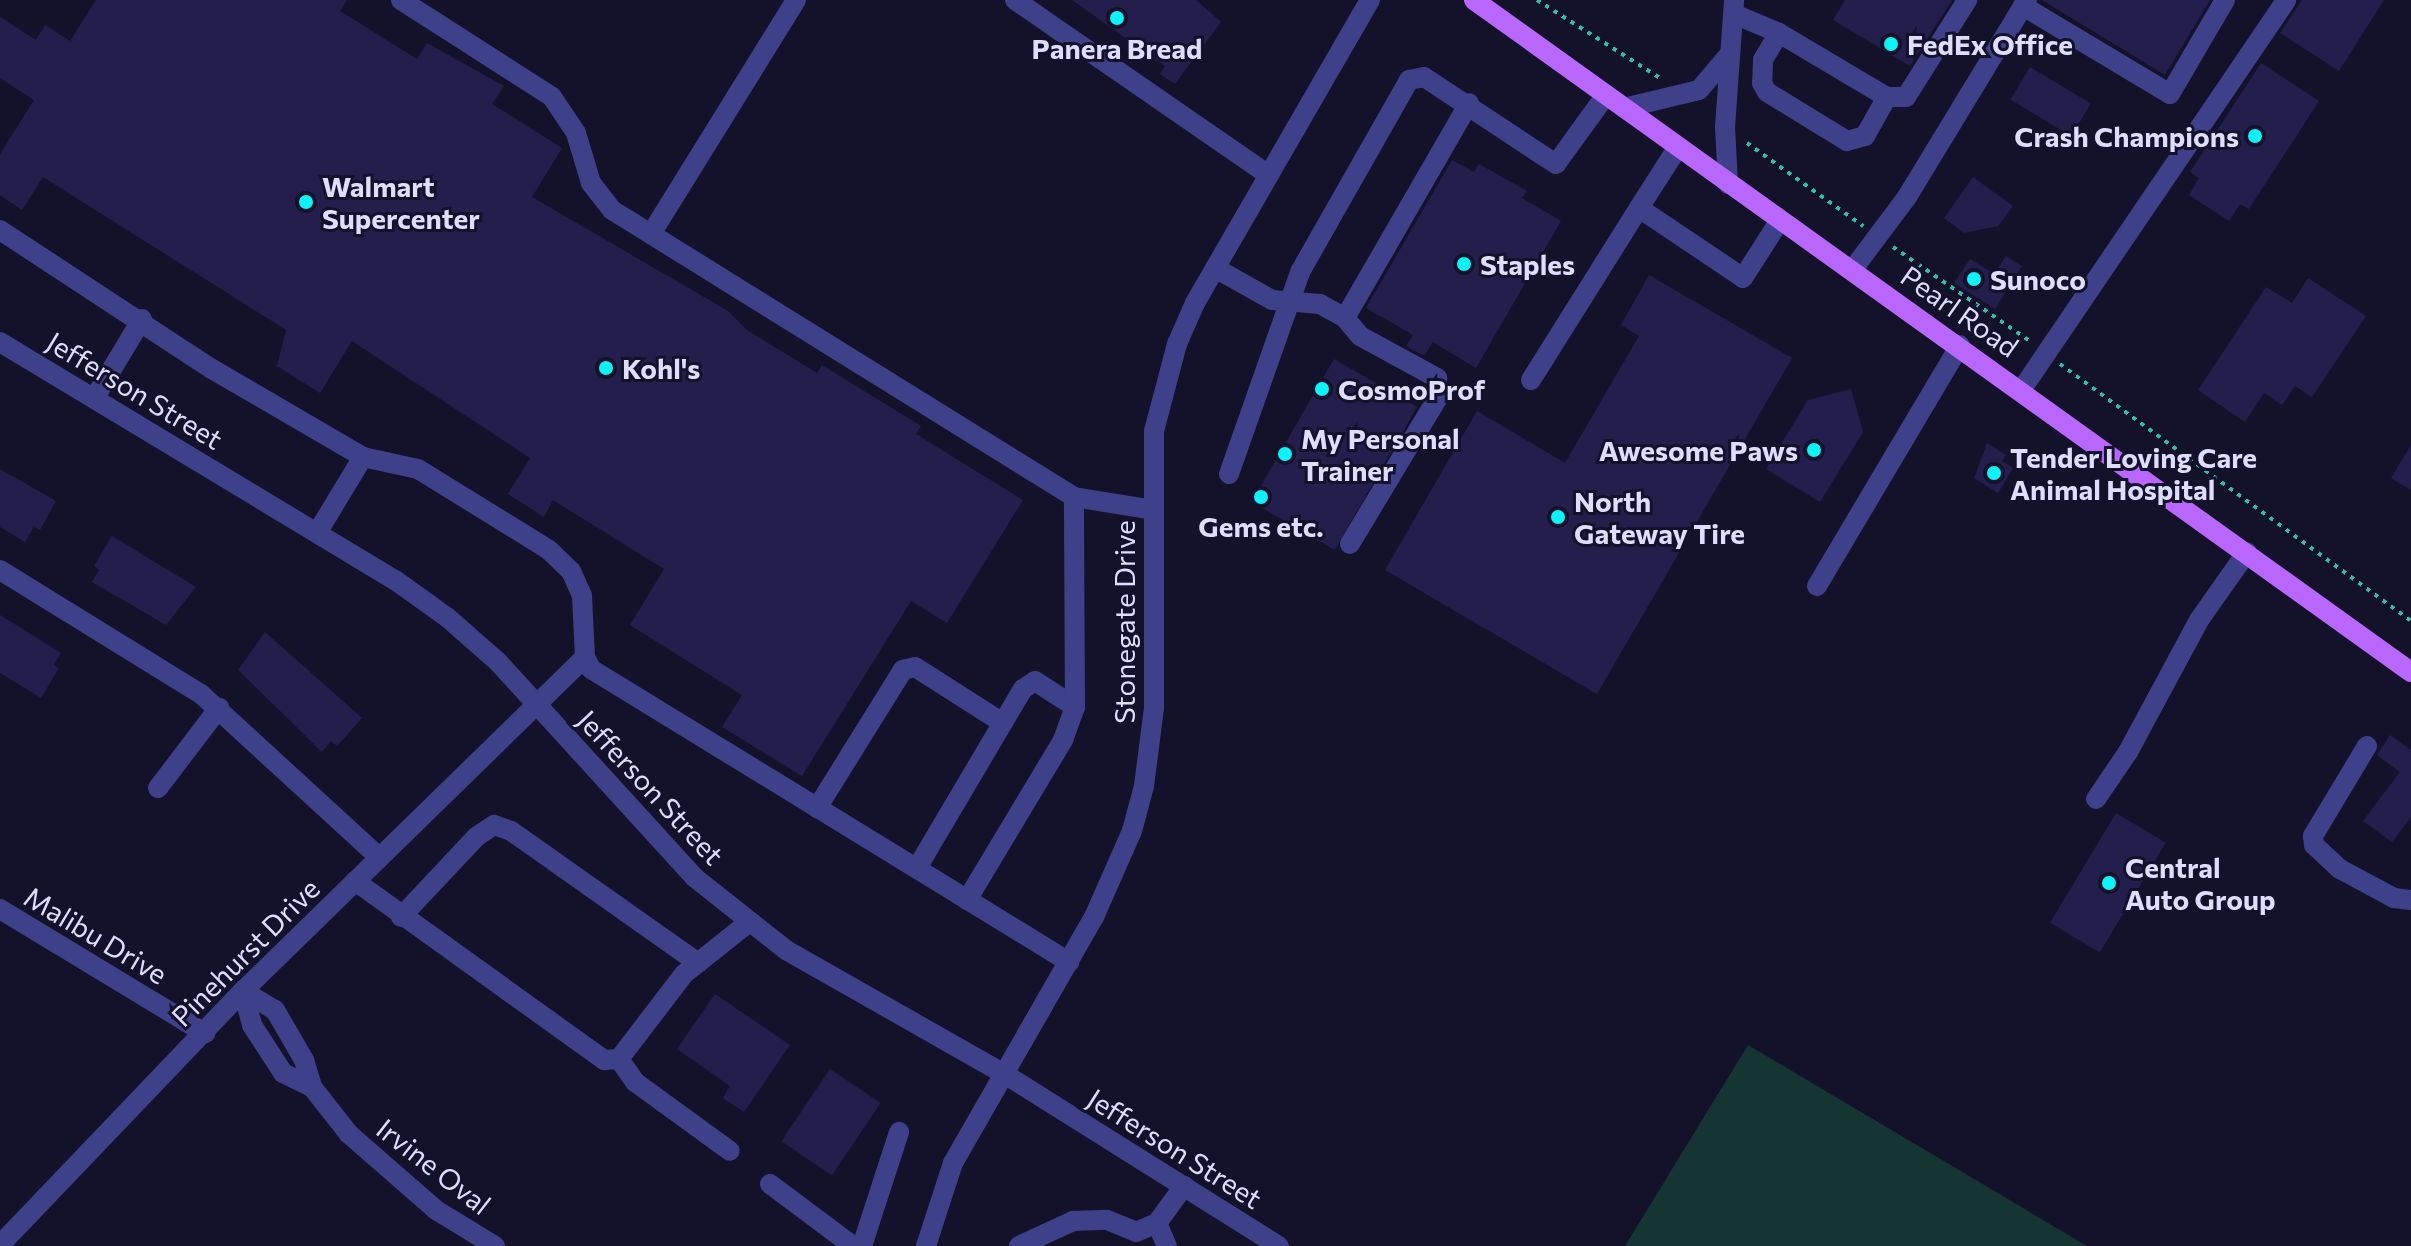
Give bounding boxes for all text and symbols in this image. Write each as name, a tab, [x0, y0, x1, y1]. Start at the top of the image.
marker: Panera Bread	[1108, 9, 1126, 27]
place label: FedEx Office	[1907, 27, 2073, 61]
place label: Panera Bread	[1032, 31, 1202, 65]
marker: FedEx Office	[1882, 35, 1900, 53]
place label: Crash Champions	[2014, 119, 2239, 153]
marker: Crash Champions	[2246, 127, 2264, 145]
place label: Walmart Supercenter	[322, 169, 480, 235]
marker: Walmart Supercenter	[297, 193, 315, 211]
place label: Staples	[1480, 247, 1575, 281]
marker: Staples	[1455, 255, 1473, 273]
street label: Pearl Road	[1895, 258, 2025, 364]
place label: Sunoco	[1990, 262, 2086, 296]
marker: Sunoco	[1965, 270, 1983, 288]
street label: Jefferson Street	[41, 324, 229, 456]
place label: Kohl's	[622, 351, 700, 385]
marker: Kohl's	[597, 359, 615, 377]
place label: CosmoProf	[1338, 372, 1485, 406]
marker: CosmoProf	[1313, 380, 1331, 398]
place label: My Personal Trainer	[1301, 421, 1460, 487]
place label: Awesome Paws	[1599, 433, 1798, 467]
place label: Tender Loving Care Animal Hospital	[2010, 440, 2257, 506]
marker: Awesome Paws	[1805, 441, 1823, 459]
marker: My Personal Trainer	[1276, 445, 1294, 463]
marker: Tender Loving Care Animal Hospital	[1985, 464, 2003, 482]
place label: North Gateway Tire	[1574, 484, 1745, 550]
marker: Gems etc.	[1252, 488, 1270, 506]
marker: North Gateway Tire	[1549, 508, 1567, 526]
place label: Gems etc.	[1198, 509, 1324, 543]
street label: Stonegate Drive	[1107, 520, 1141, 724]
street label: Jefferson Street	[571, 703, 731, 871]
place label: Central Auto Group	[2125, 850, 2275, 916]
street label: Pinehurst Drive	[164, 871, 326, 1033]
marker: Central Auto Group	[2100, 874, 2118, 892]
street label: Malibu Drive	[18, 879, 174, 991]
street label: Jefferson Street	[1082, 1081, 1268, 1215]
street label: Irvine Oval	[370, 1111, 498, 1221]

